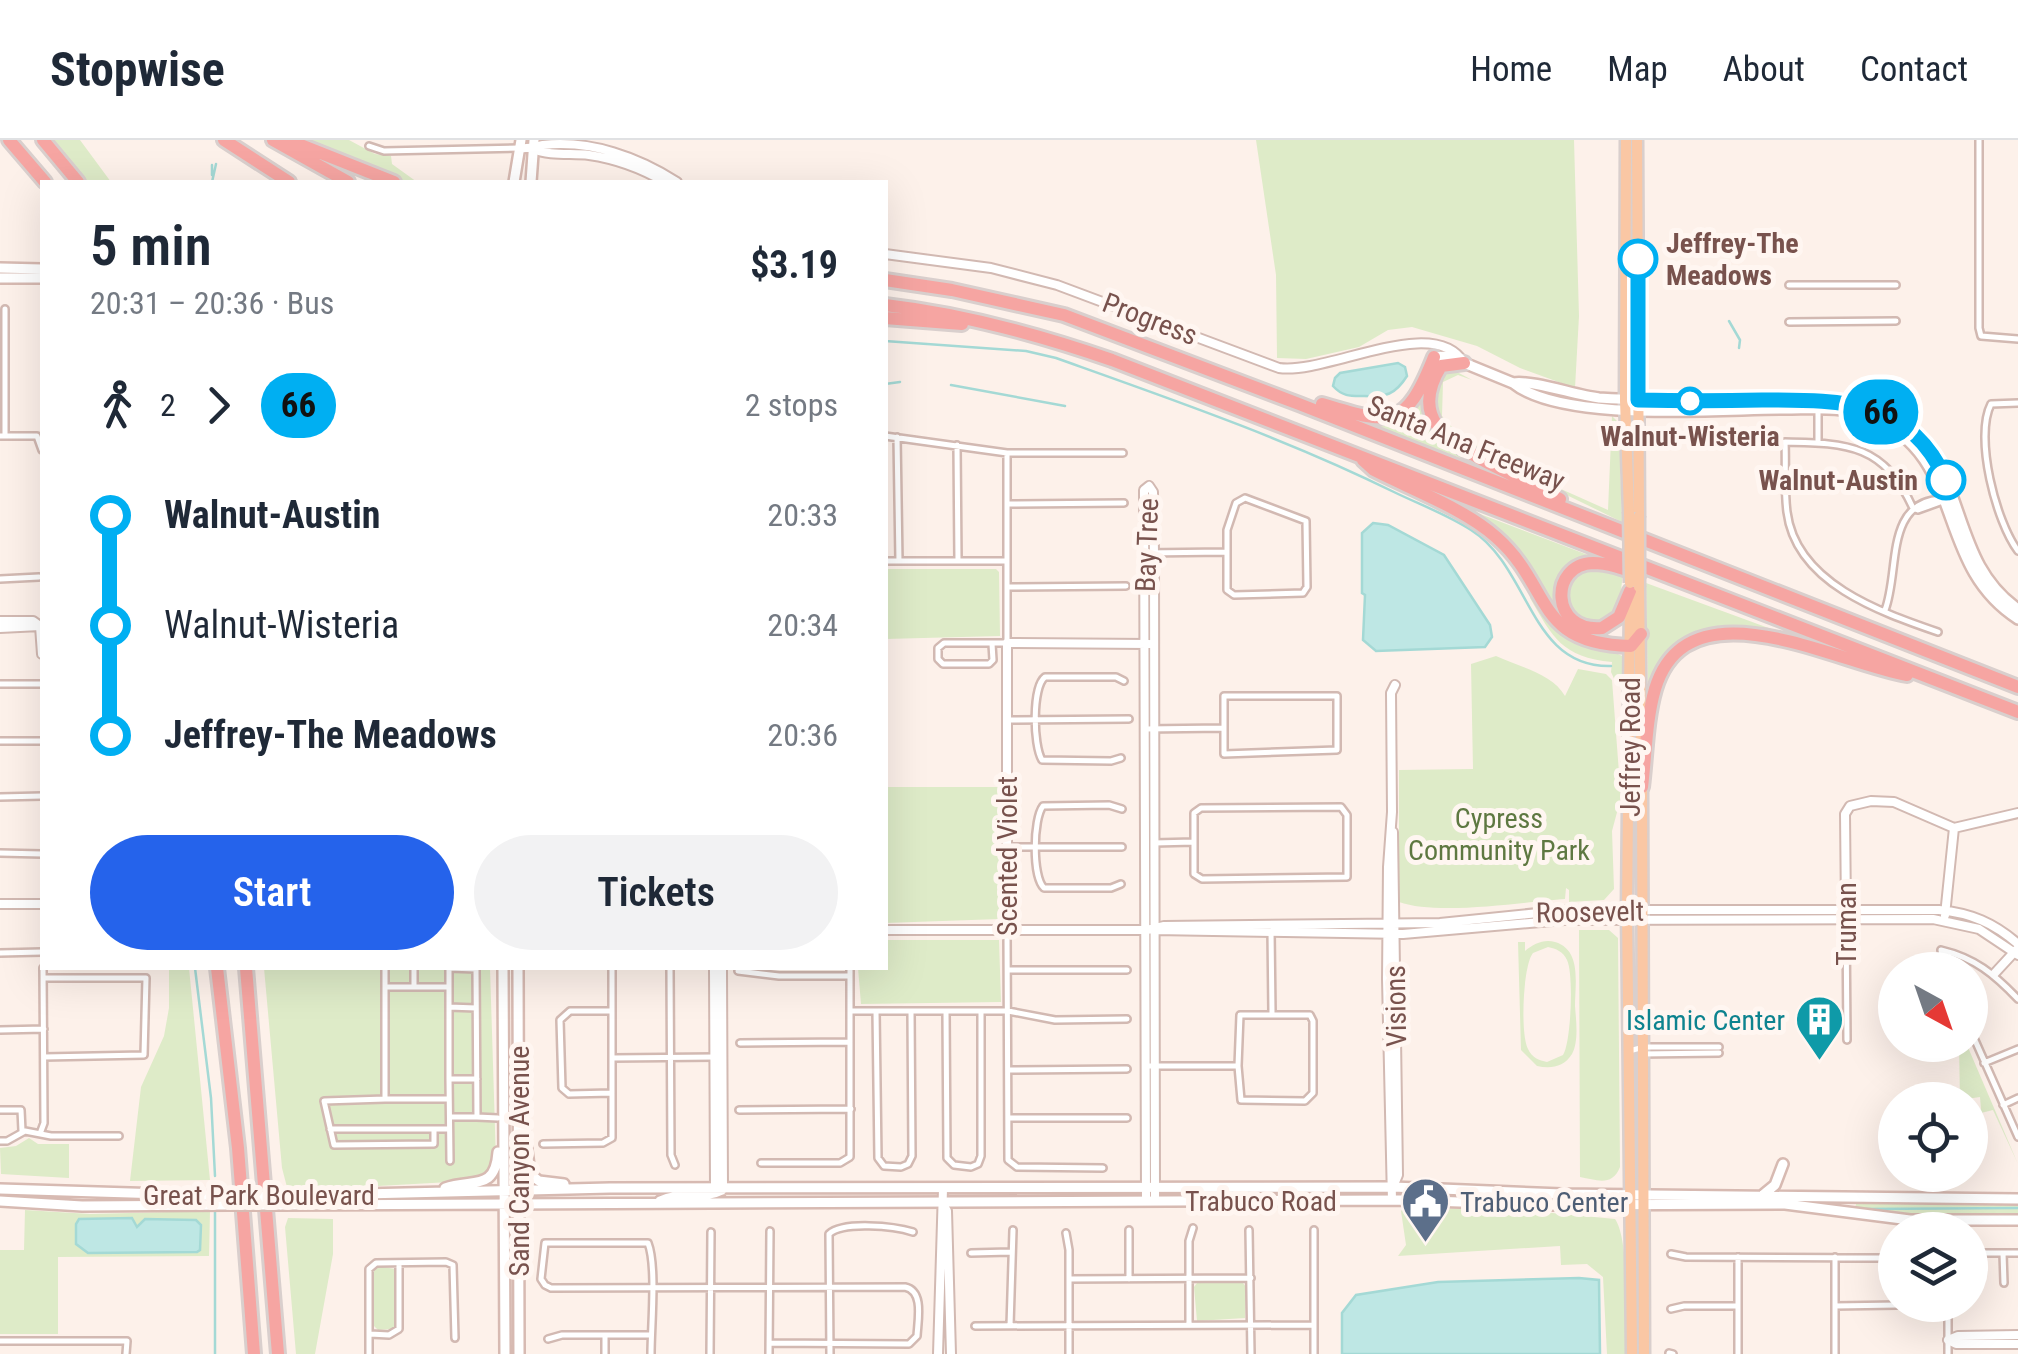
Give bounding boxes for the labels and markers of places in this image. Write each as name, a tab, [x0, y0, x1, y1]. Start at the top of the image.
place label: Jeffrey-The Meadows	[1666, 227, 1799, 292]
marker: Jeffrey-The Meadows	[1619, 240, 1657, 278]
marker: Walnut-Wisteria	[1677, 388, 1703, 414]
place label: Walnut-Wisteria	[1600, 420, 1780, 453]
marker: Walnut-Austin	[1927, 461, 1965, 499]
place label: Walnut-Austin	[1759, 464, 1918, 497]
building icon: Islamic Center	[1794, 994, 1846, 1062]
place label: Islamic Center	[1626, 1004, 1785, 1037]
public building icon: Trabuco Center	[1399, 1176, 1451, 1244]
place label: Trabuco Center	[1460, 1186, 1628, 1219]

